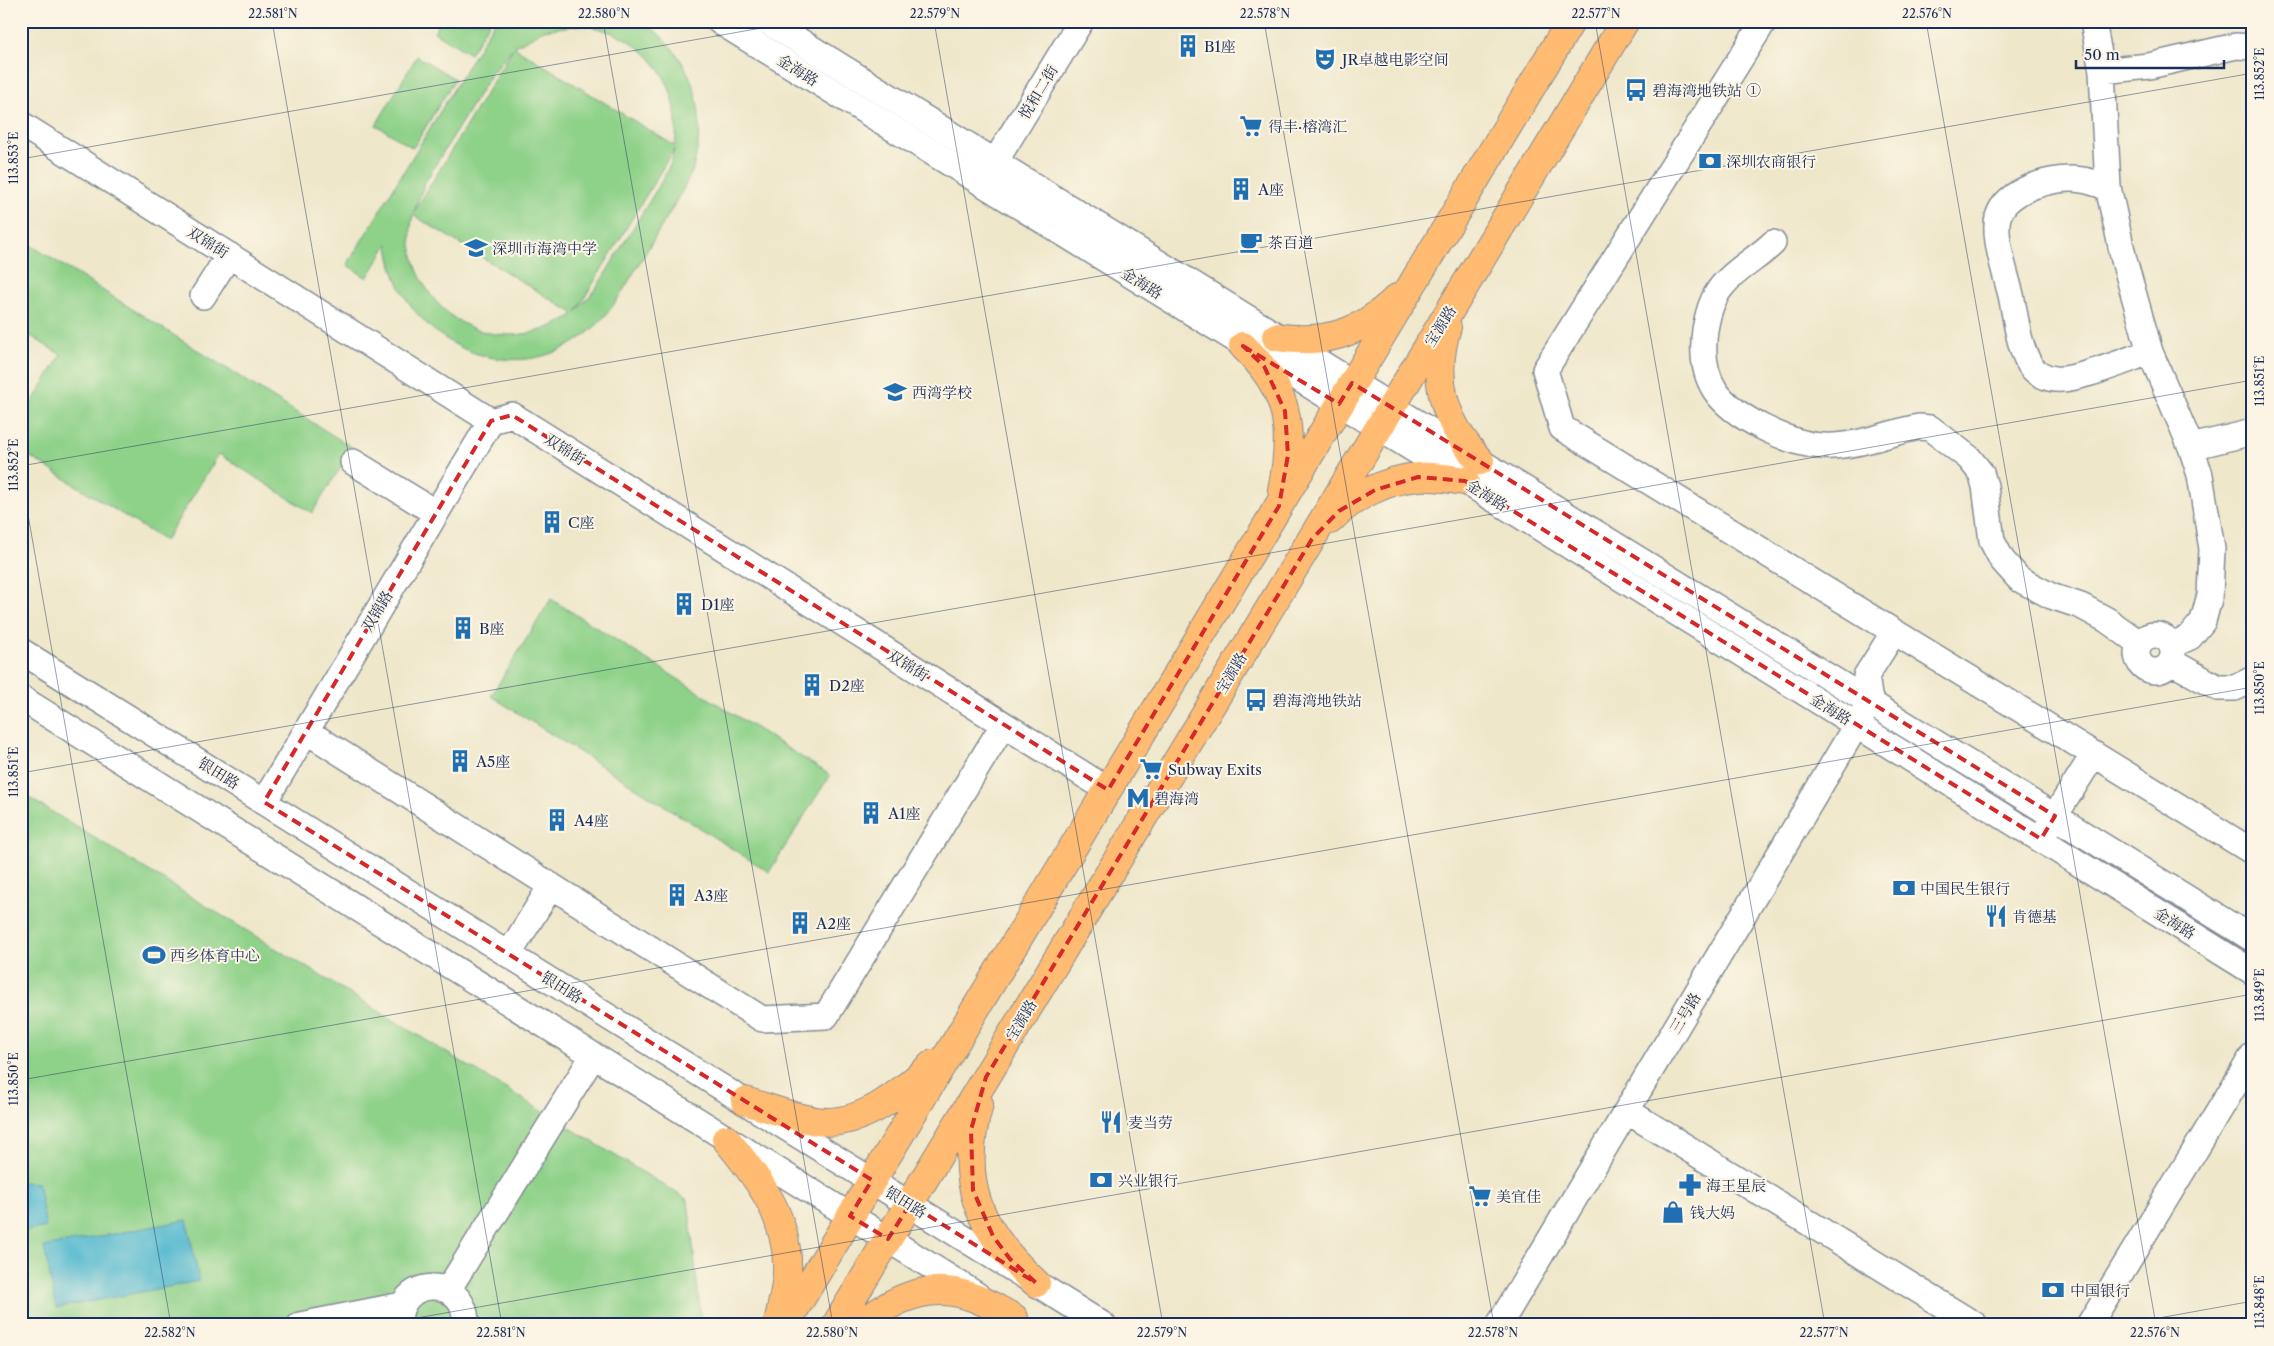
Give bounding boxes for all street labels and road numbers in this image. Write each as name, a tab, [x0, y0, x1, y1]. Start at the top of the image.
street label: 金海路	[774, 50, 822, 90]
street label: 悦和二街	[1014, 61, 1062, 123]
street label: 双锦街	[184, 222, 232, 262]
street label: 金海路	[1118, 263, 1166, 303]
street label: 宝源路	[1420, 302, 1460, 350]
street label: 双锦街	[541, 429, 589, 469]
street label: 金海路	[1463, 475, 1511, 515]
street label: 双锦路	[357, 587, 397, 635]
street label: 双锦街	[884, 645, 932, 685]
street label: 宝源路	[1211, 649, 1251, 697]
street label: 金海路	[1807, 689, 1855, 729]
street label: 银田路	[195, 753, 243, 793]
street label: 金海路	[2151, 903, 2199, 943]
street label: 银田路	[538, 967, 586, 1007]
street label: 三号路	[1665, 989, 1705, 1037]
street label: 宝源路	[1001, 996, 1041, 1044]
street label: 银田路	[882, 1182, 930, 1222]

